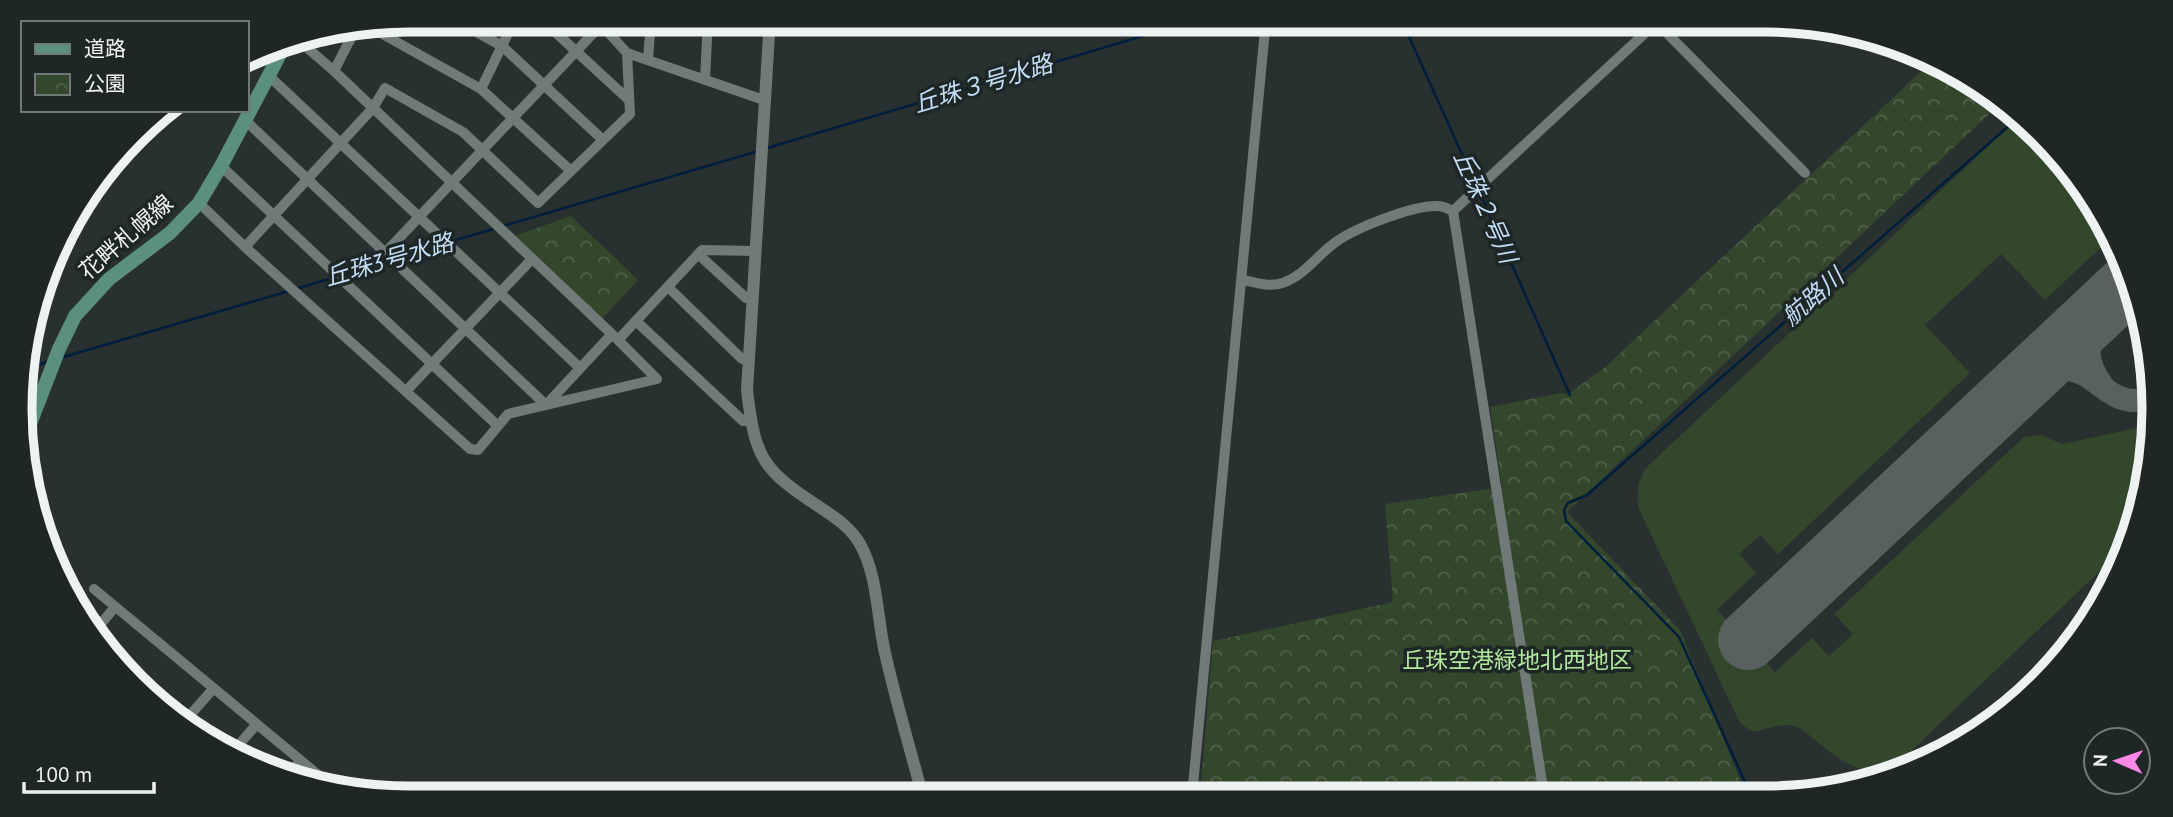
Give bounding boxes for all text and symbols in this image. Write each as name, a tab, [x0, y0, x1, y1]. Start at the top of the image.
legend	[21, 21, 248, 112]
text: 道路	[84, 35, 126, 62]
water label: 丘珠３号水路	[909, 47, 1058, 119]
text: 公園	[84, 70, 126, 97]
water label: 丘珠２号川	[1447, 146, 1525, 271]
street label: 花畔札幌線	[73, 188, 179, 285]
water label: 丘珠3号水路	[321, 226, 459, 293]
water label: 航路川	[1775, 259, 1852, 332]
park label: 丘珠空港緑地北西地区	[1402, 645, 1632, 674]
north arrow	[2082, 726, 2152, 796]
scale bar	[24, 750, 154, 794]
text: N	[2088, 754, 2112, 767]
text: 100 m	[35, 761, 92, 788]

